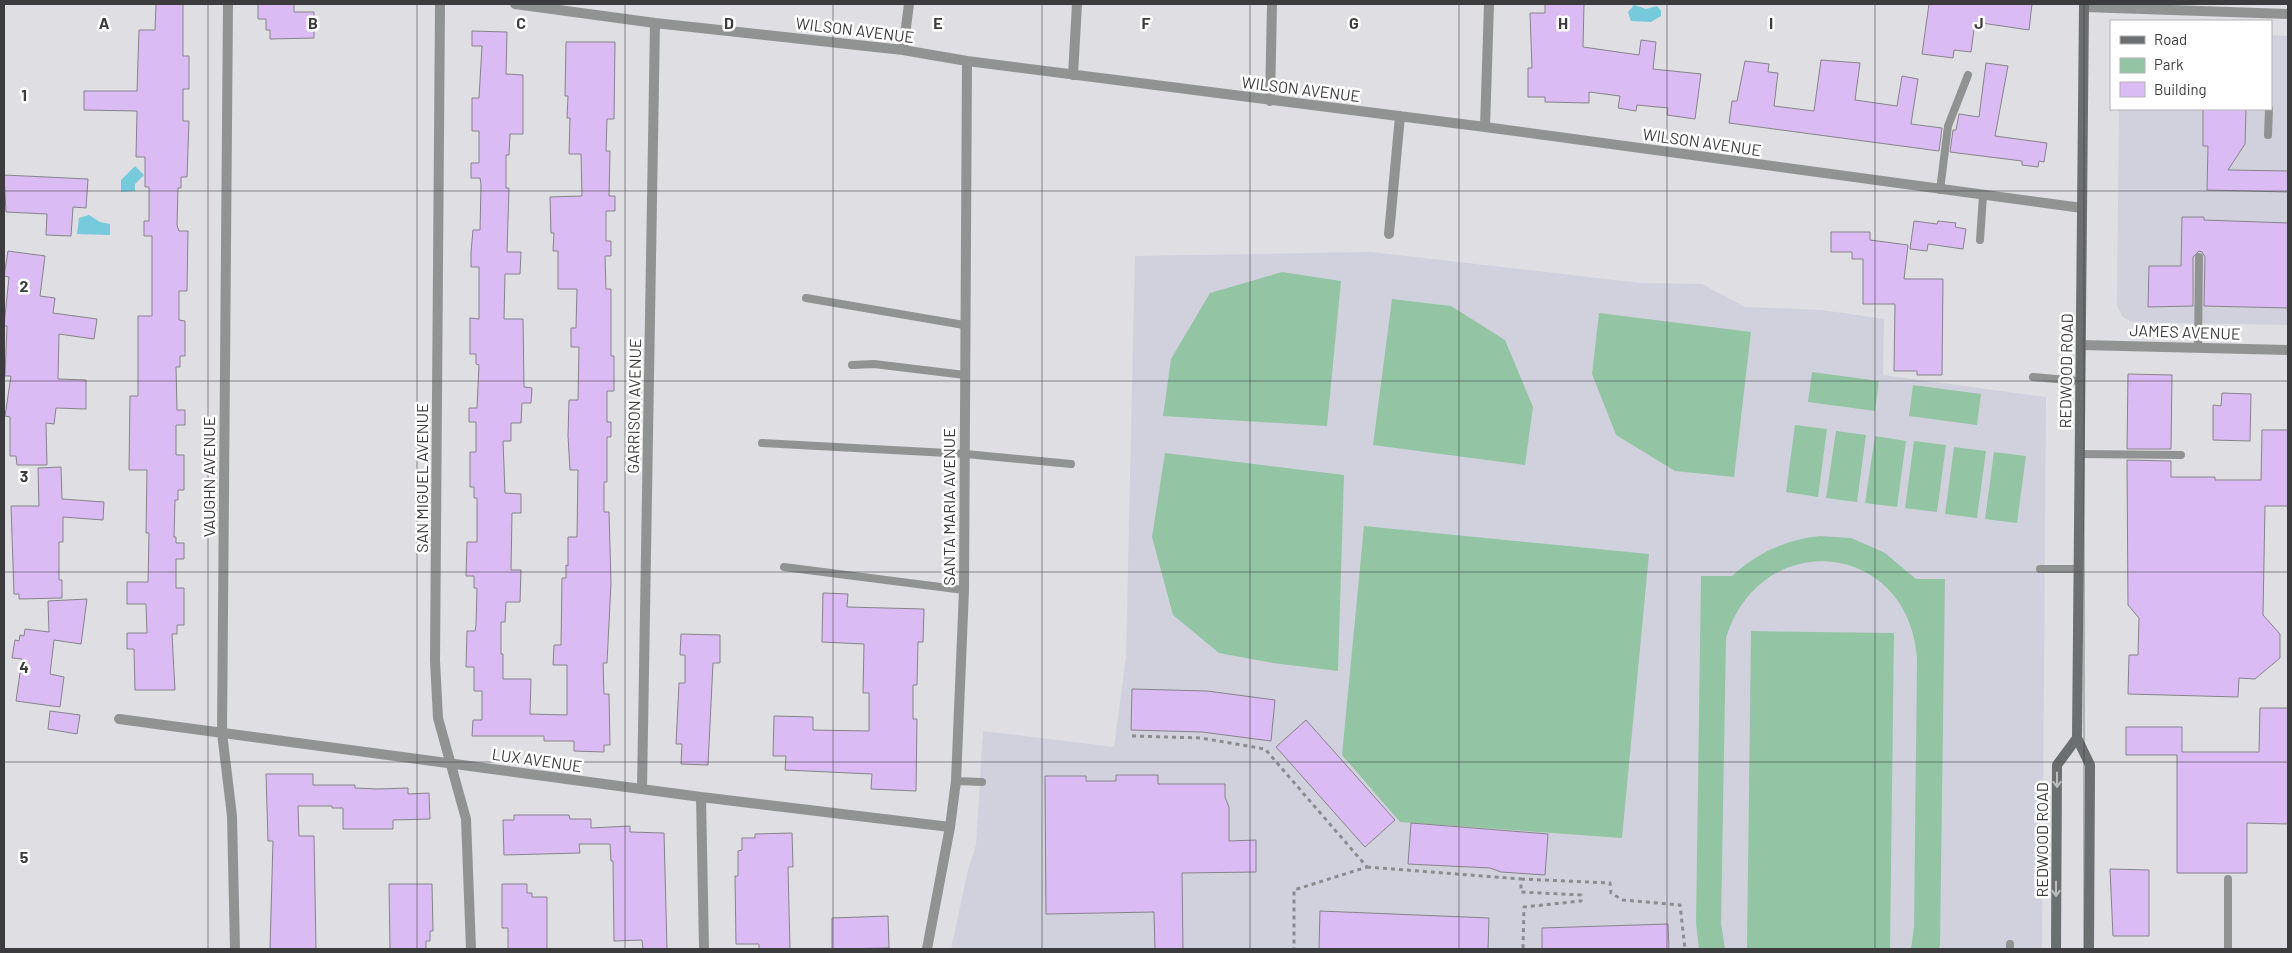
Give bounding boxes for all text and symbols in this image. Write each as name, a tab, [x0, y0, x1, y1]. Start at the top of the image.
text: A	[99, 13, 110, 32]
text: B	[308, 13, 318, 32]
text: C	[516, 13, 526, 32]
text: D	[724, 13, 734, 32]
street label: WILSON AVENUE	[795, 13, 915, 46]
text: E	[933, 13, 943, 32]
text: F	[1142, 13, 1151, 32]
text: G	[1349, 13, 1359, 32]
text: H	[1558, 13, 1568, 32]
text: I	[1769, 13, 1773, 32]
text: J	[1974, 13, 1984, 32]
legend	[2110, 20, 2272, 110]
text: Road	[2154, 30, 2187, 48]
text: Park	[2154, 55, 2184, 73]
street label: WILSON AVENUE	[1241, 72, 1361, 105]
text: Building	[2154, 80, 2207, 98]
text: 1	[21, 85, 27, 104]
street label: WILSON AVENUE	[1642, 124, 1762, 159]
text: 2	[20, 276, 29, 295]
street label: REDWOOD ROAD	[2055, 313, 2076, 429]
street label: JAMES AVENUE	[2129, 320, 2241, 343]
street label: GARRISON AVENUE	[623, 338, 644, 474]
street label: SAN MIGUEL AVENUE	[412, 403, 431, 553]
street label: VAUGHN AVENUE	[199, 417, 218, 537]
street label: SANTA MARIA AVENUE	[939, 428, 958, 586]
text: 3	[20, 466, 28, 485]
text: 4	[19, 657, 29, 676]
street label: LUX AVENUE	[491, 744, 583, 775]
one-way arrow	[2052, 772, 2062, 788]
street label: REDWOOD ROAD	[2032, 782, 2051, 898]
text: 5	[20, 847, 29, 866]
one-way arrow	[2051, 880, 2061, 897]

